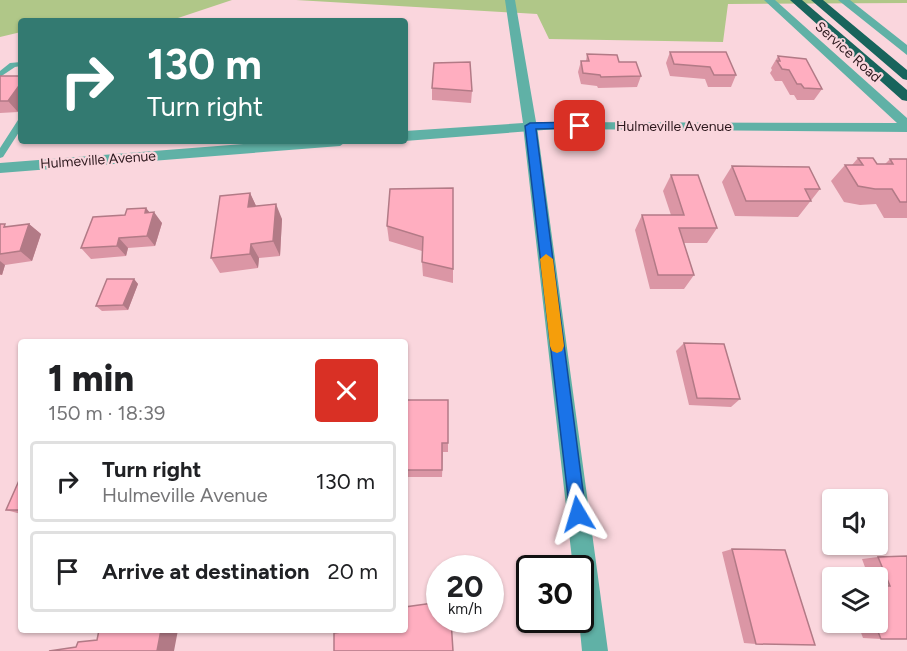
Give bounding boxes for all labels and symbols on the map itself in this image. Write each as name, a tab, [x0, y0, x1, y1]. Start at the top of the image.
street label: Service Road	[812, 18, 884, 86]
pin	[554, 100, 605, 151]
street label: Hulmeville Avenue	[616, 118, 732, 135]
street label: Hulmeville Avenue	[40, 147, 157, 173]
position arrow	[546, 482, 610, 546]
speed limit sign: 30	[516, 555, 594, 633]

